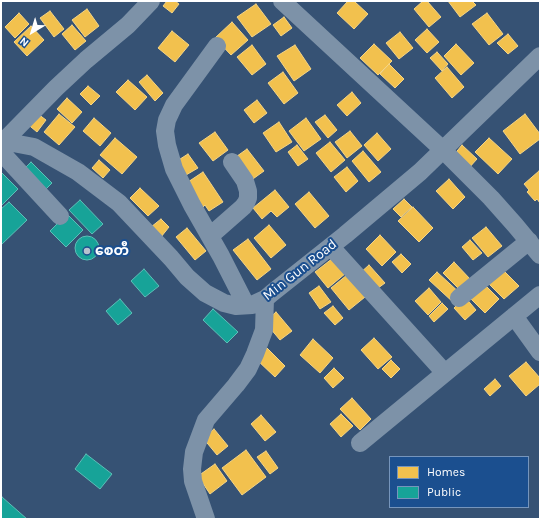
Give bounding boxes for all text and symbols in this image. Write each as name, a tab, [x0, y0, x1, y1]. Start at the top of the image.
north arrow	[12, 12, 52, 52]
text: N	[17, 34, 31, 49]
street label: Min Gun Road	[260, 236, 340, 304]
place label: စေတီ	[95, 243, 129, 259]
marker: စေတီ	[82, 246, 92, 256]
legend	[389, 456, 529, 508]
text: Homes	[427, 465, 465, 479]
text: Public	[427, 485, 461, 499]

